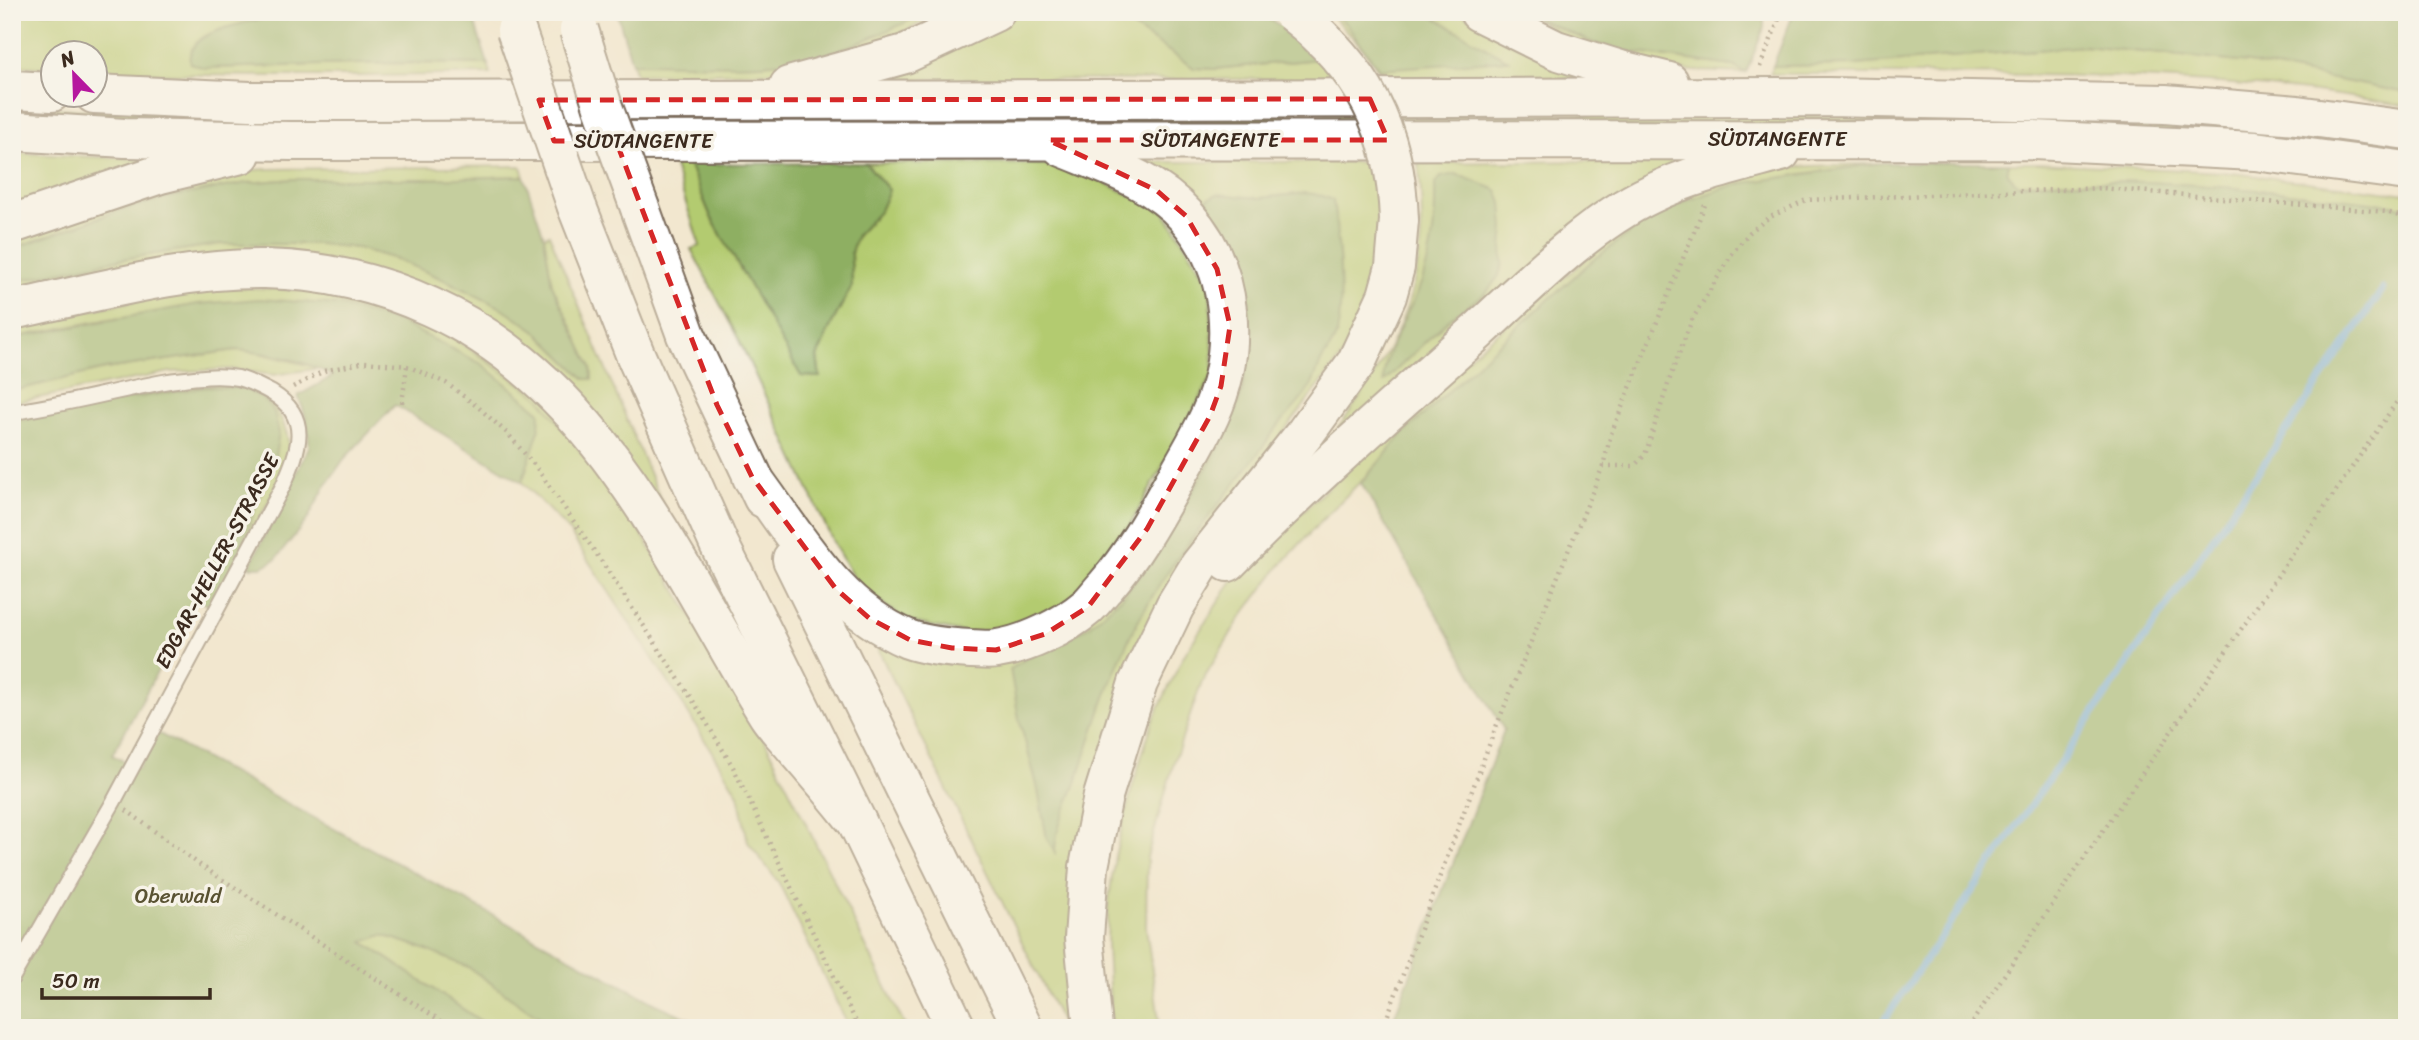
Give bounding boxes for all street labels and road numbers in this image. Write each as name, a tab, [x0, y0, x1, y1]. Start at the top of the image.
street label: SÜDTANGENTE	[1708, 120, 1848, 158]
street label: SÜDTANGENTE	[1141, 121, 1281, 159]
street label: SÜDTANGENTE	[574, 122, 714, 160]
street label: EDGAR-HELLER-STRASSE	[144, 445, 291, 676]

